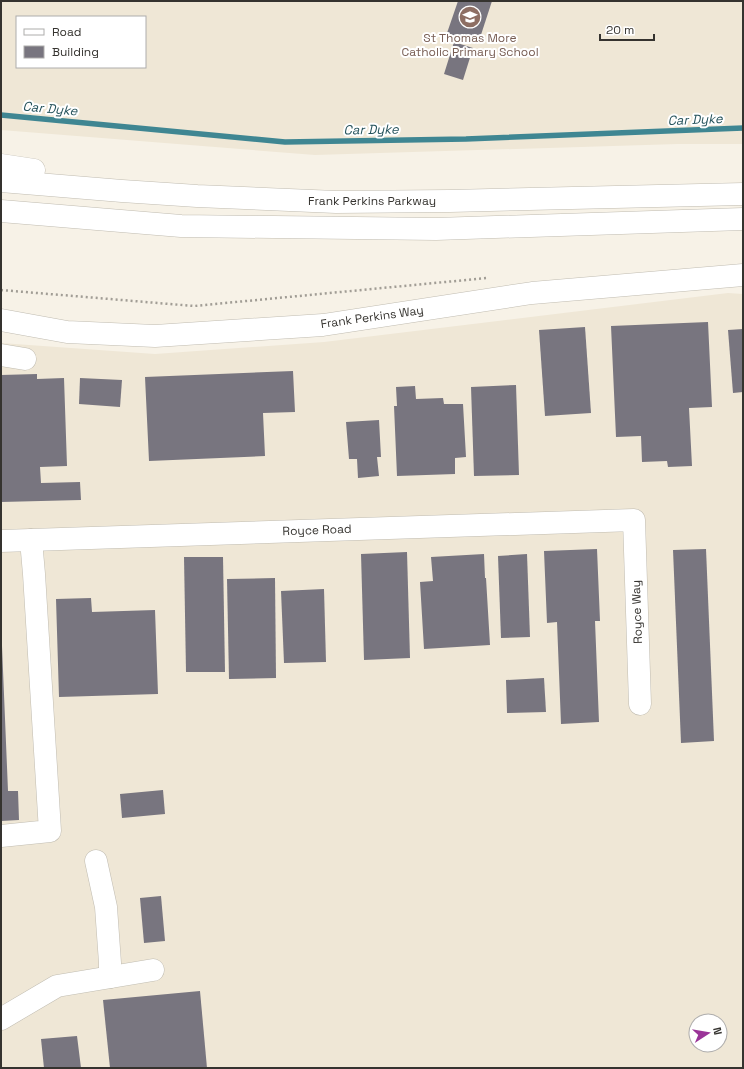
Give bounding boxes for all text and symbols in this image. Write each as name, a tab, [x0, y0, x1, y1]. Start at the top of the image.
school or university icon: St Thomas More Catholic Primary School	[457, 4, 483, 30]
legend	[16, 16, 146, 68]
scale bar	[600, 16, 654, 42]
text: 20 m	[606, 22, 634, 38]
text: Road	[52, 24, 81, 40]
place label: St Thomas More Catholic Primary School	[401, 30, 539, 60]
text: Building	[52, 44, 99, 60]
water label: Car Dyke	[22, 98, 79, 119]
water label: Car Dyke	[667, 110, 724, 129]
water label: Car Dyke	[343, 120, 400, 138]
street label: Frank Perkins Parkway	[308, 193, 436, 209]
street label: Frank Perkins Way	[319, 302, 425, 332]
street label: Royce Road	[282, 521, 352, 539]
street label: Royce Way	[628, 580, 646, 644]
north arrow	[688, 1013, 728, 1053]
text: N	[710, 1026, 725, 1036]

